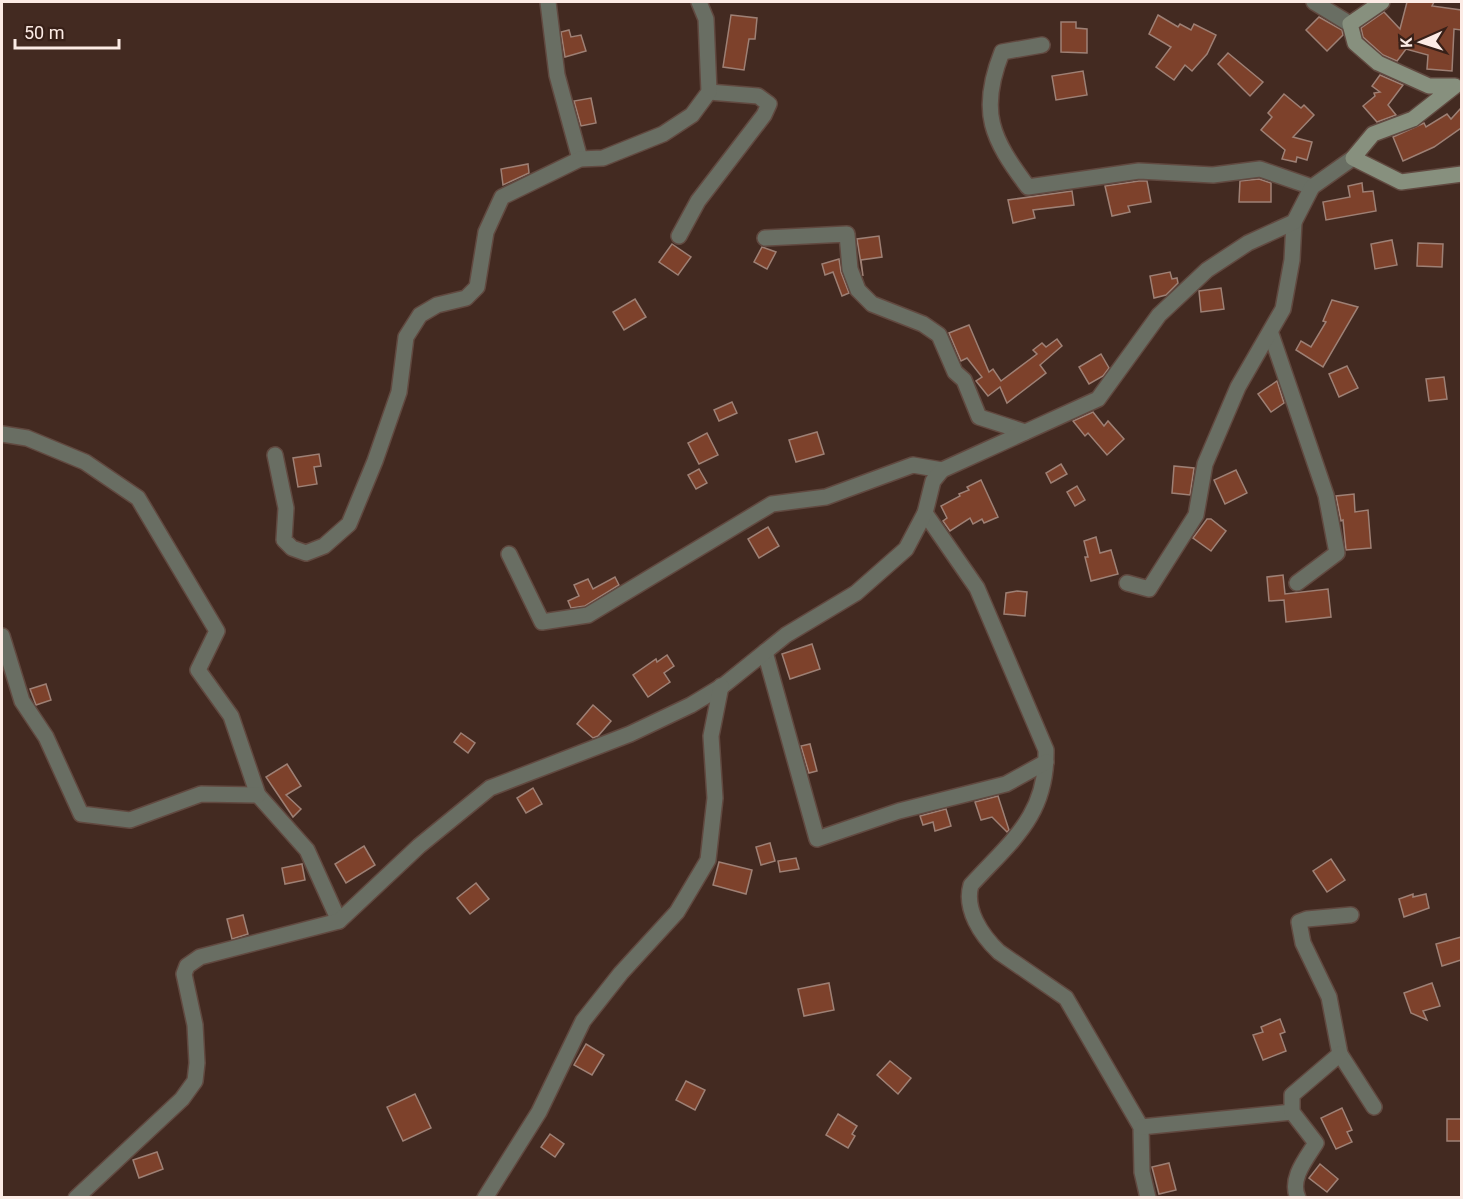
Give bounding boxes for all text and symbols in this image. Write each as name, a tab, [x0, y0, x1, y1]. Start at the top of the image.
scale bar	[15, 12, 118, 50]
north arrow	[1391, 12, 1451, 72]
text: 50 m	[24, 22, 64, 43]
text: K	[1397, 36, 1416, 48]

